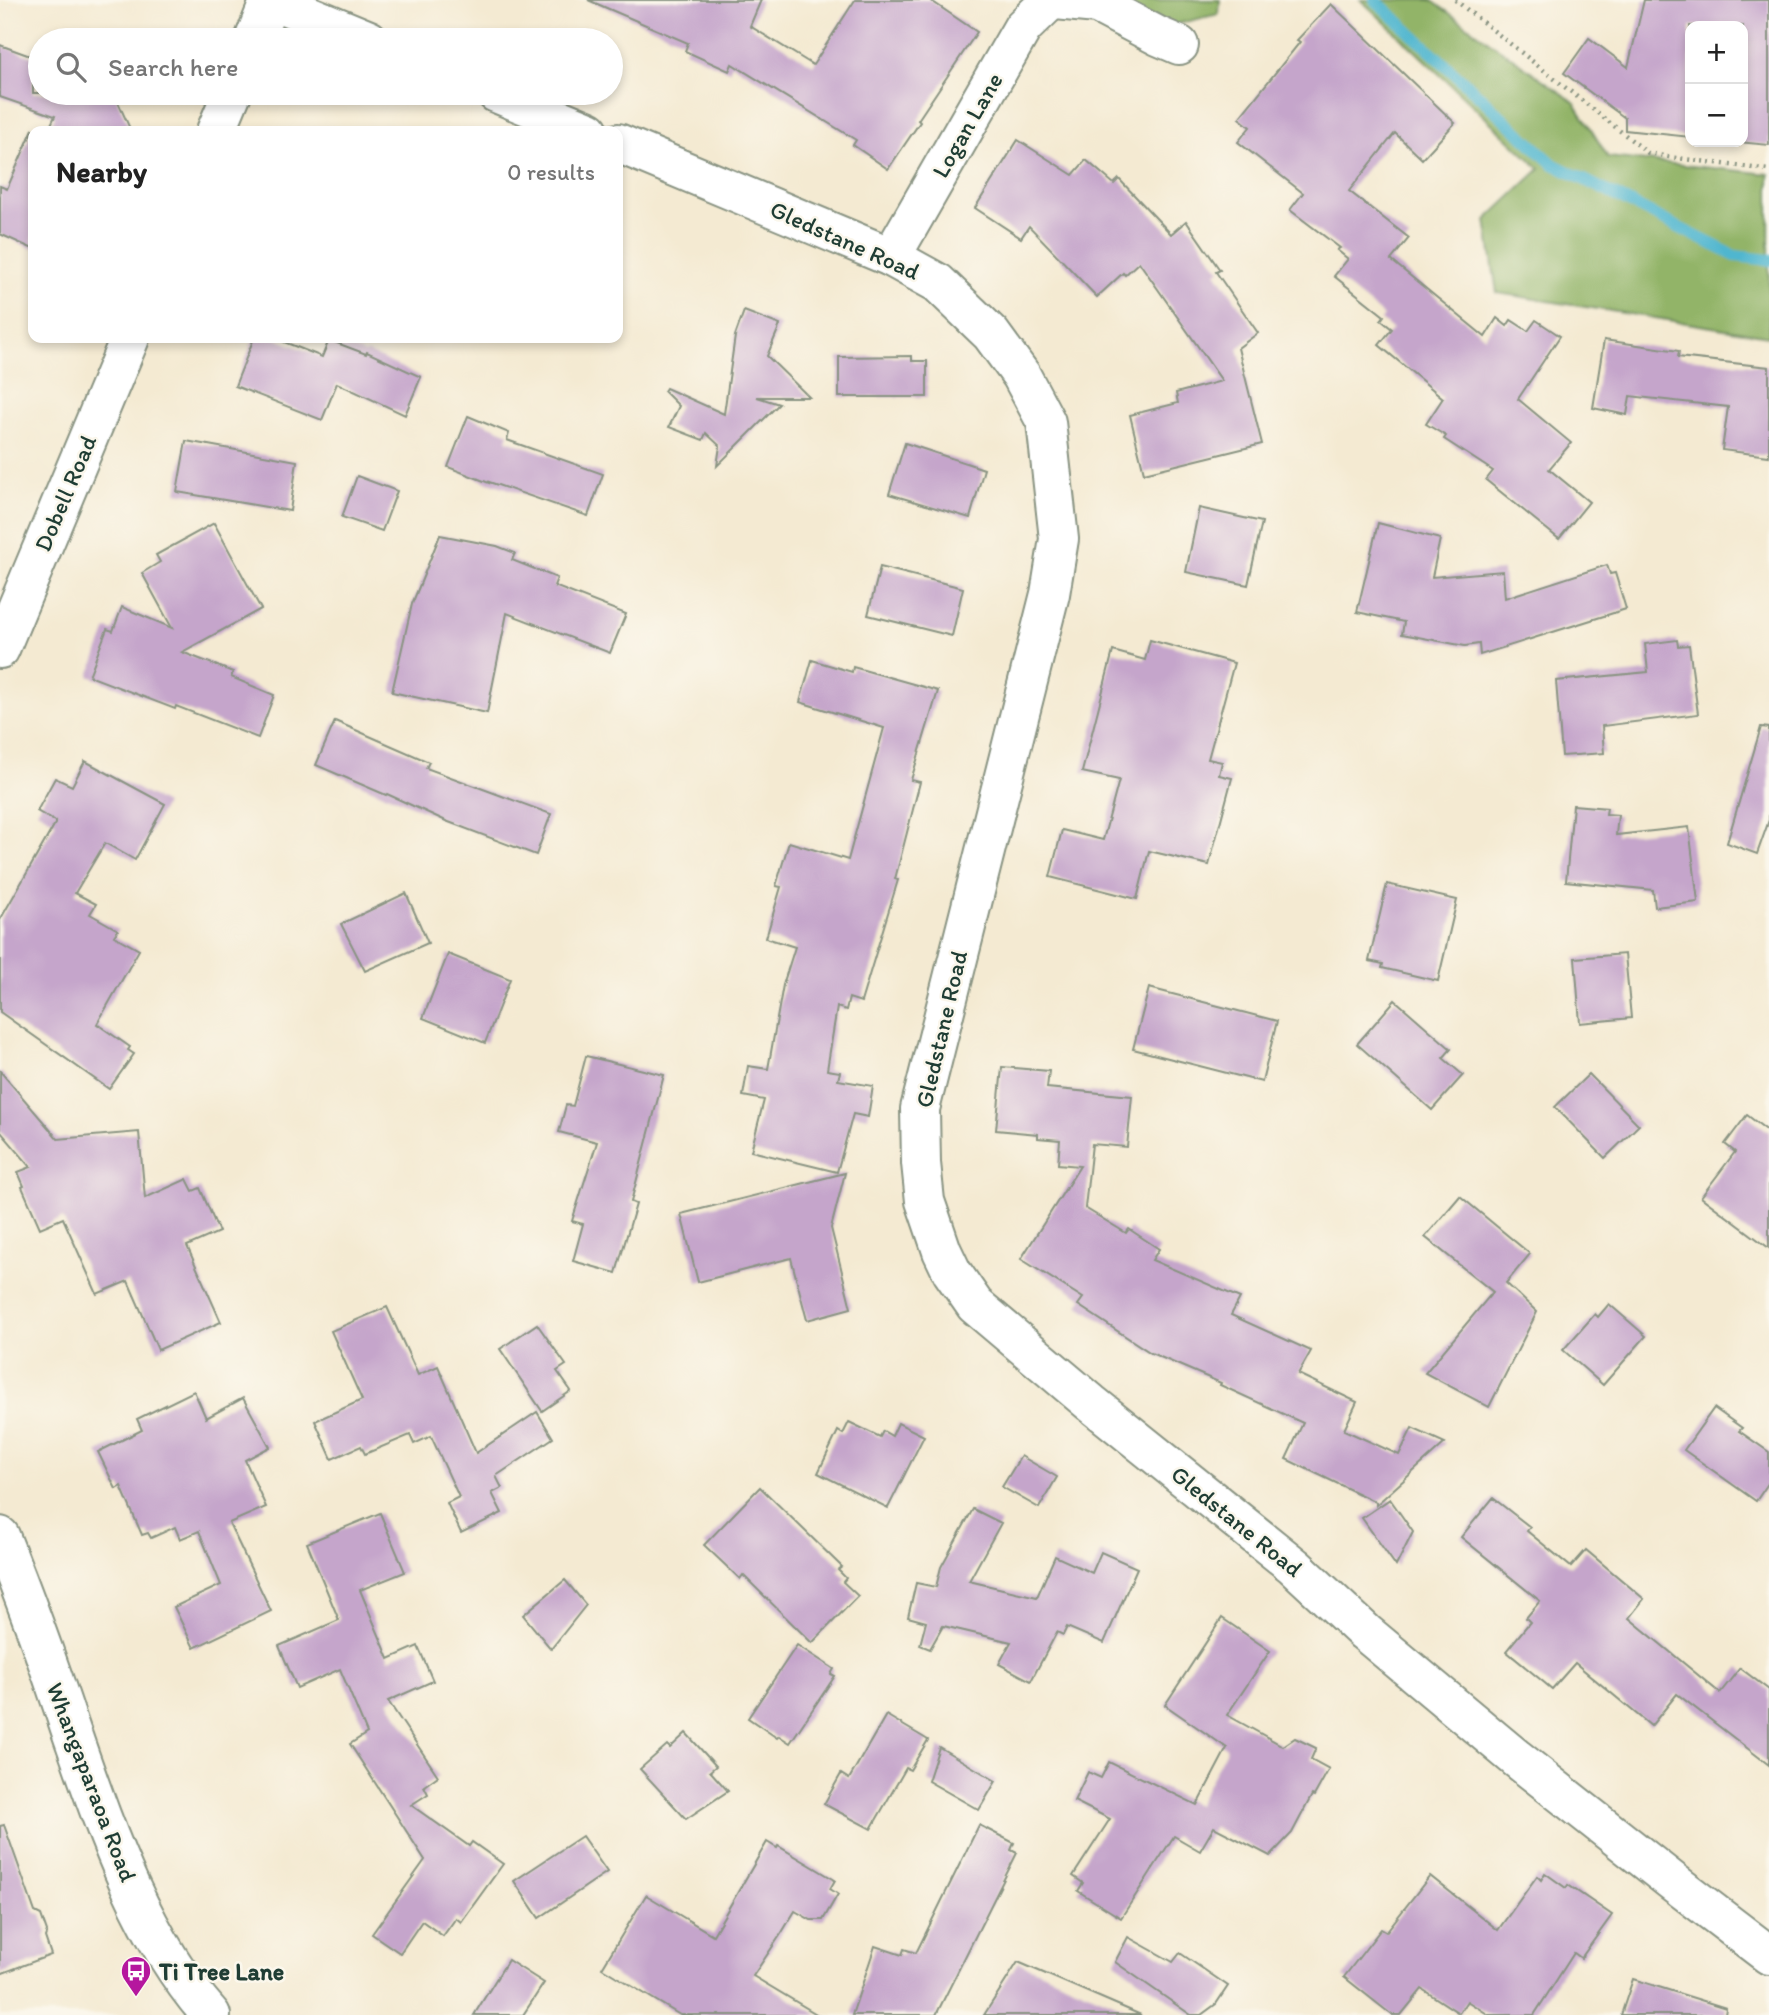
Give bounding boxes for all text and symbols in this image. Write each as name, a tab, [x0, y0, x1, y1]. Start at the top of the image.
map controls	[1685, 21, 1748, 147]
button: +	[1685, 21, 1748, 84]
search box	[28, 28, 623, 105]
icon: search	[52, 48, 90, 86]
text: Search here	[108, 51, 238, 83]
street label: Logan Lane	[925, 67, 1009, 183]
button: −	[1685, 84, 1748, 147]
text: Nearby	[56, 153, 147, 190]
text: 0 results	[507, 158, 595, 186]
street label: Gledstane Road	[766, 194, 924, 286]
street label: Dobell Road	[28, 431, 102, 555]
street label: Gledstane Road	[909, 948, 973, 1110]
street label: Gledstane Road	[1165, 1459, 1309, 1583]
street label: Whangaparaoa Road	[41, 1678, 143, 1886]
bus stop icon: Ti Tree Lane	[119, 1954, 153, 1998]
place label: Ti Tree Lane	[158, 1957, 284, 1986]

